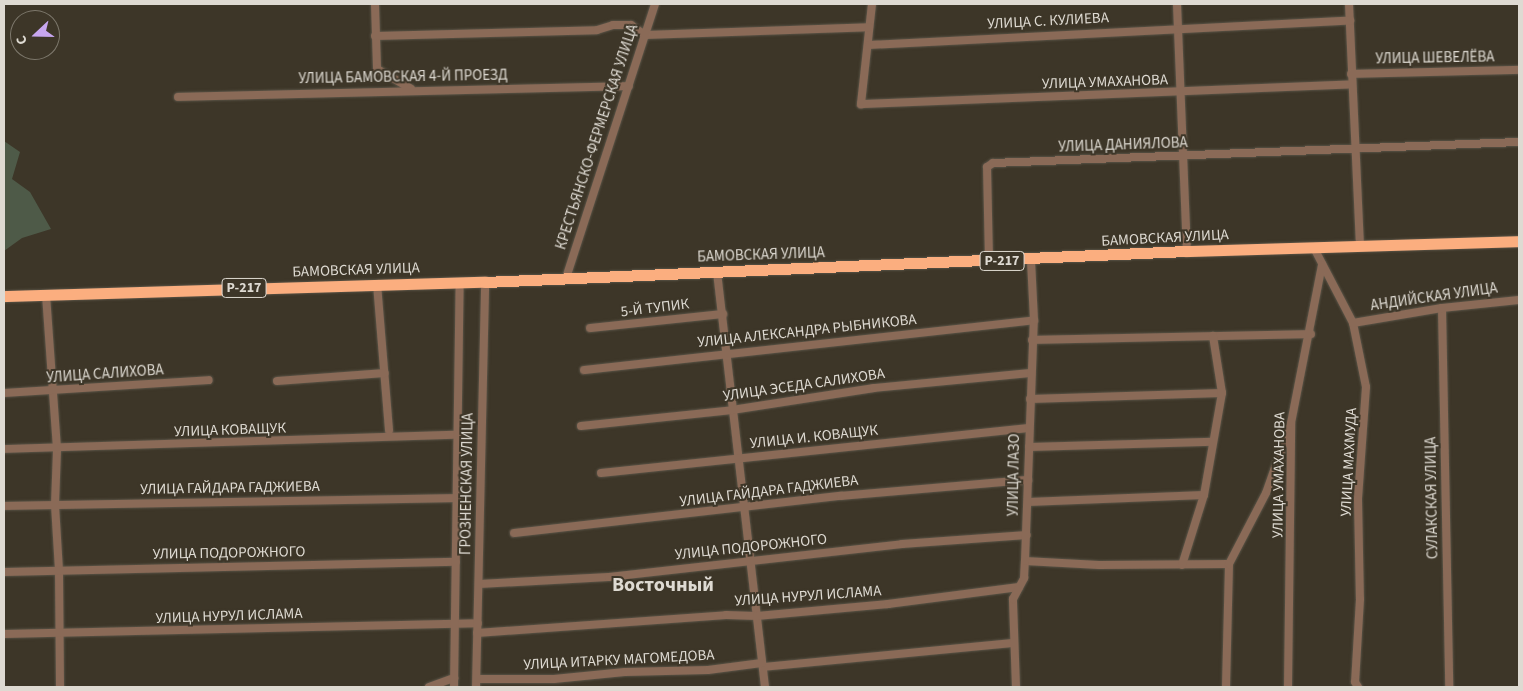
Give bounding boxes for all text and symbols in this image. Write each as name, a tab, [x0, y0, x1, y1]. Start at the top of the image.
street label: УЛИЦА С. КУЛИЕВА	[987, 9, 1109, 33]
north arrow	[10, 10, 60, 60]
street label: КРЕСТЬЯНСКО-ФЕРМЕРСКАЯ УЛИЦА	[552, 22, 642, 252]
text: С	[11, 33, 33, 47]
street label: УЛИЦА ШЕВЕЛЁВА	[1375, 48, 1495, 68]
street label: УЛИЦА БАМОВСКАЯ 4-Й ПРОЕЗД	[298, 66, 508, 88]
street label: УЛИЦА УМАХАНОВА	[1042, 71, 1168, 93]
street label: УЛИЦА ДАНИЯЛОВА	[1058, 134, 1188, 156]
street label: БАМОВСКАЯ УЛИЦА	[1101, 226, 1229, 250]
street label: БАМОВСКАЯ УЛИЦА	[697, 244, 825, 266]
road number: Р-217	[980, 250, 1024, 272]
street label: БАМОВСКАЯ УЛИЦА	[292, 259, 420, 281]
road number: Р-217	[222, 276, 266, 300]
street label: АНДИЙСКАЯ УЛИЦА	[1369, 279, 1499, 315]
street label: 5-Й ТУПИК	[620, 295, 690, 321]
street label: УЛИЦА АЛЕКСАНДРА РЫБНИКОВА	[697, 311, 917, 351]
street label: УЛИЦА САЛИХОВА	[46, 361, 164, 387]
street label: УЛИЦА ЭСЕДА САЛИХОВА	[722, 365, 886, 405]
street label: УЛИЦА МАХМУДА	[1337, 407, 1361, 517]
street label: УЛИЦА УМАХАНОВА	[1269, 412, 1289, 538]
street label: ГРОЗНЕНСКАЯ УЛИЦА	[457, 413, 477, 555]
street label: УЛИЦА КОВАЩУК	[174, 419, 286, 441]
street label: УЛИЦА И. КОВАЩУК	[749, 421, 879, 453]
street label: УЛИЦА ЛАЗО	[1004, 434, 1024, 516]
street label: СУЛАКСКАЯ УЛИЦА	[1422, 437, 1442, 559]
street label: УЛИЦА ГАЙДАРА ГАДЖИЕВА	[679, 471, 859, 511]
street label: УЛИЦА ГАЙДАРА ГАДЖИЕВА	[140, 477, 320, 499]
street label: УЛИЦА ПОДОРОЖНОГО	[674, 530, 828, 564]
street label: УЛИЦА ПОДОРОЖНОГО	[152, 543, 306, 563]
district label: Восточный	[612, 573, 714, 597]
street label: УЛИЦА НУРУЛ ИСЛАМА	[734, 582, 882, 610]
street label: УЛИЦА НУРУЛ ИСЛАМА	[155, 604, 303, 628]
street label: УЛИЦА ИТАРКУ МАГОМЕДОВА	[523, 646, 715, 674]

